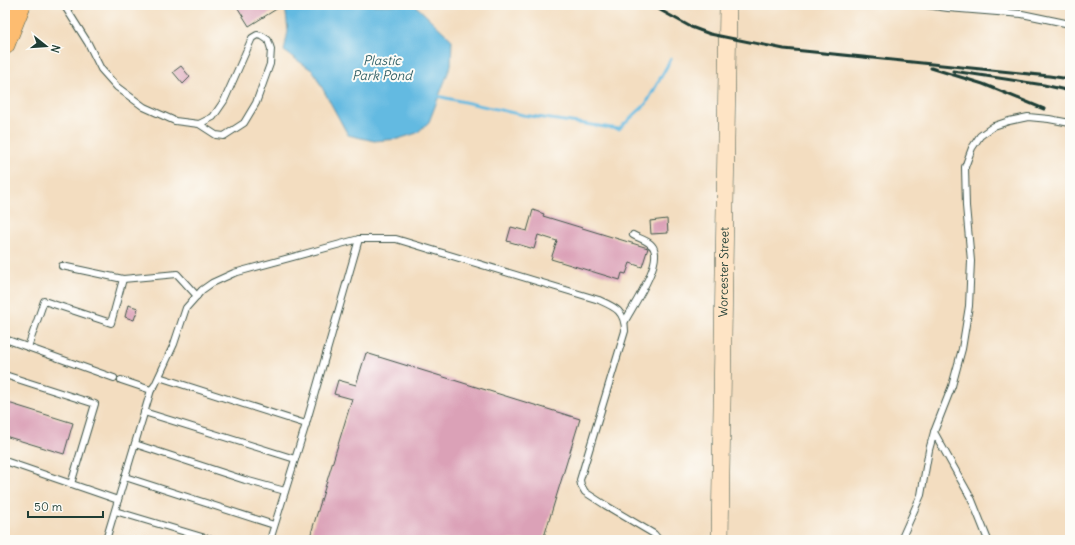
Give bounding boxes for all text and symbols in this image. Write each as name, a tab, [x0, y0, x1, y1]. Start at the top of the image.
north arrow	[26, 26, 66, 66]
text: N	[48, 43, 63, 55]
water label: Plastic Park Pond	[352, 52, 414, 84]
street label: Worcester Street	[715, 227, 732, 317]
scale bar	[28, 493, 103, 519]
text: 50 m	[34, 499, 63, 514]

